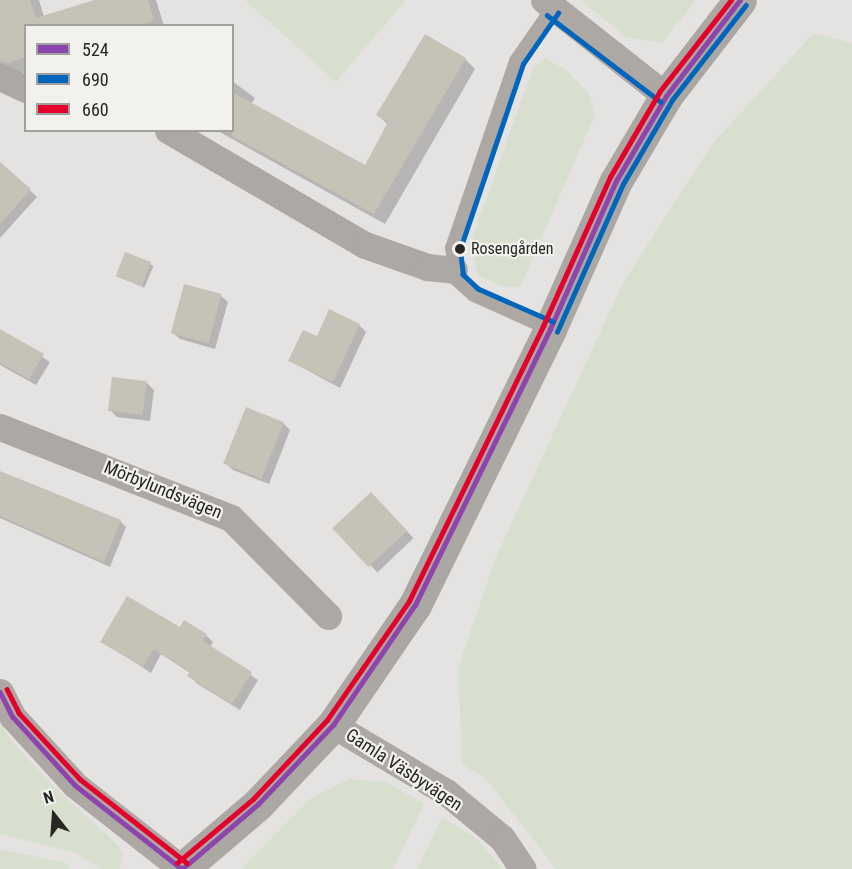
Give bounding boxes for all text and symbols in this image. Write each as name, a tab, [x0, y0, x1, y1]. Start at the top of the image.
legend	[24, 24, 234, 132]
text: 524	[82, 39, 109, 60]
text: 690	[82, 69, 109, 90]
text: 660	[82, 99, 109, 120]
place label: Rosengården	[471, 239, 554, 259]
marker: Rosengården	[454, 243, 466, 255]
street label: Mörbylundsvägen	[101, 457, 225, 523]
street label: Gamla Väsbyvägen	[342, 724, 466, 816]
north arrow	[24, 785, 84, 845]
text: N	[41, 787, 56, 808]

